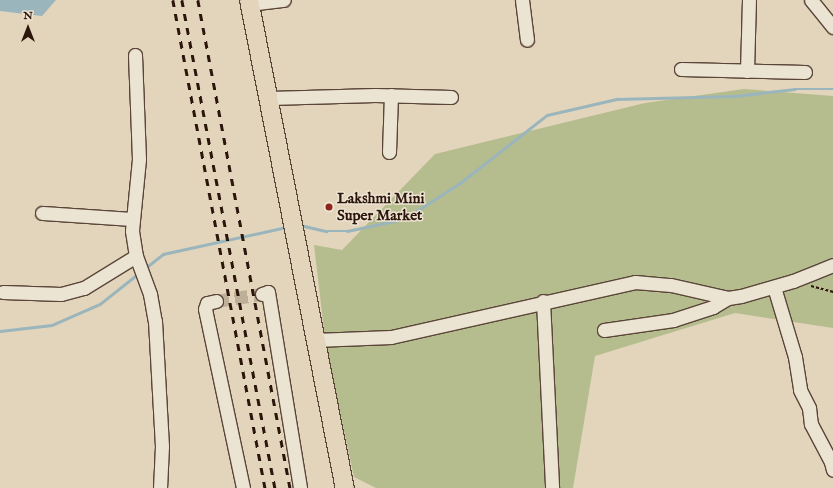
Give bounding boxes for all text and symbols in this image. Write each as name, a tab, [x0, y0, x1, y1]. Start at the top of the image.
north arrow	[8, 8, 48, 48]
text: N	[23, 9, 33, 23]
place label: Lakshmi Mini Super Market	[337, 189, 424, 224]
marker: Lakshmi Mini Super Market	[324, 202, 334, 212]

